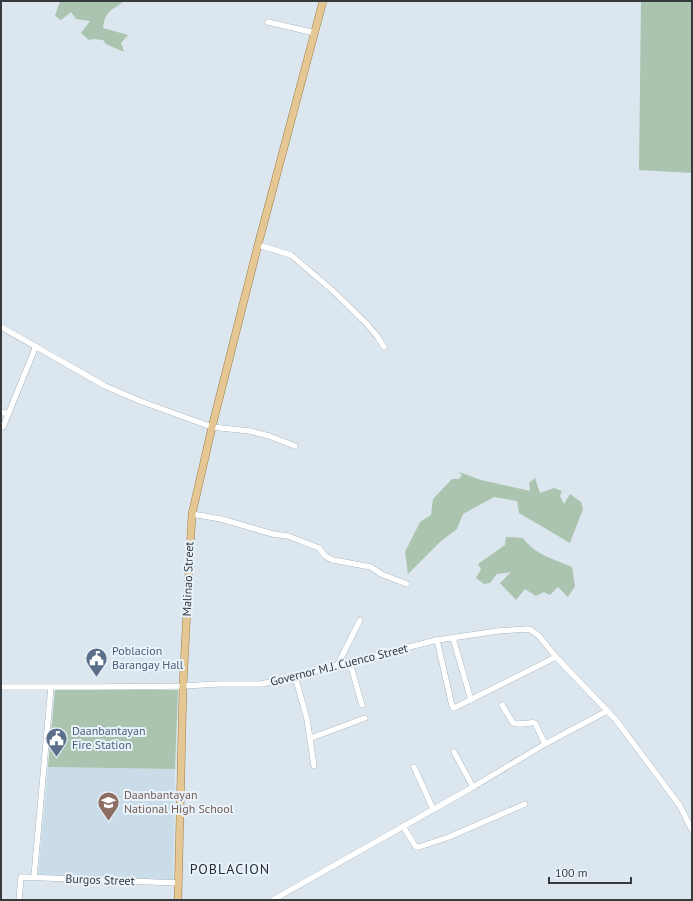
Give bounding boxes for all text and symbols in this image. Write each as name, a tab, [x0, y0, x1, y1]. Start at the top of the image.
street label: Malinao Street	[179, 541, 196, 617]
street label: Governor M.J. Cuenco Street	[268, 640, 409, 689]
place label: Poblacion Barangay Hall	[112, 643, 184, 672]
public building icon: Poblacion Barangay Hall	[84, 645, 110, 678]
place label: Daanbantayan Fire Station	[72, 723, 145, 752]
public building icon: Daanbantayan Fire Station	[44, 725, 70, 758]
place label: Daanbantayan National High School	[124, 787, 234, 816]
school or university icon: Daanbantayan National High School	[95, 789, 121, 822]
scale bar	[549, 859, 631, 885]
district label: POBLACION	[190, 860, 270, 878]
text: 100 m	[555, 865, 588, 880]
street label: Burgos Street	[65, 871, 135, 888]

